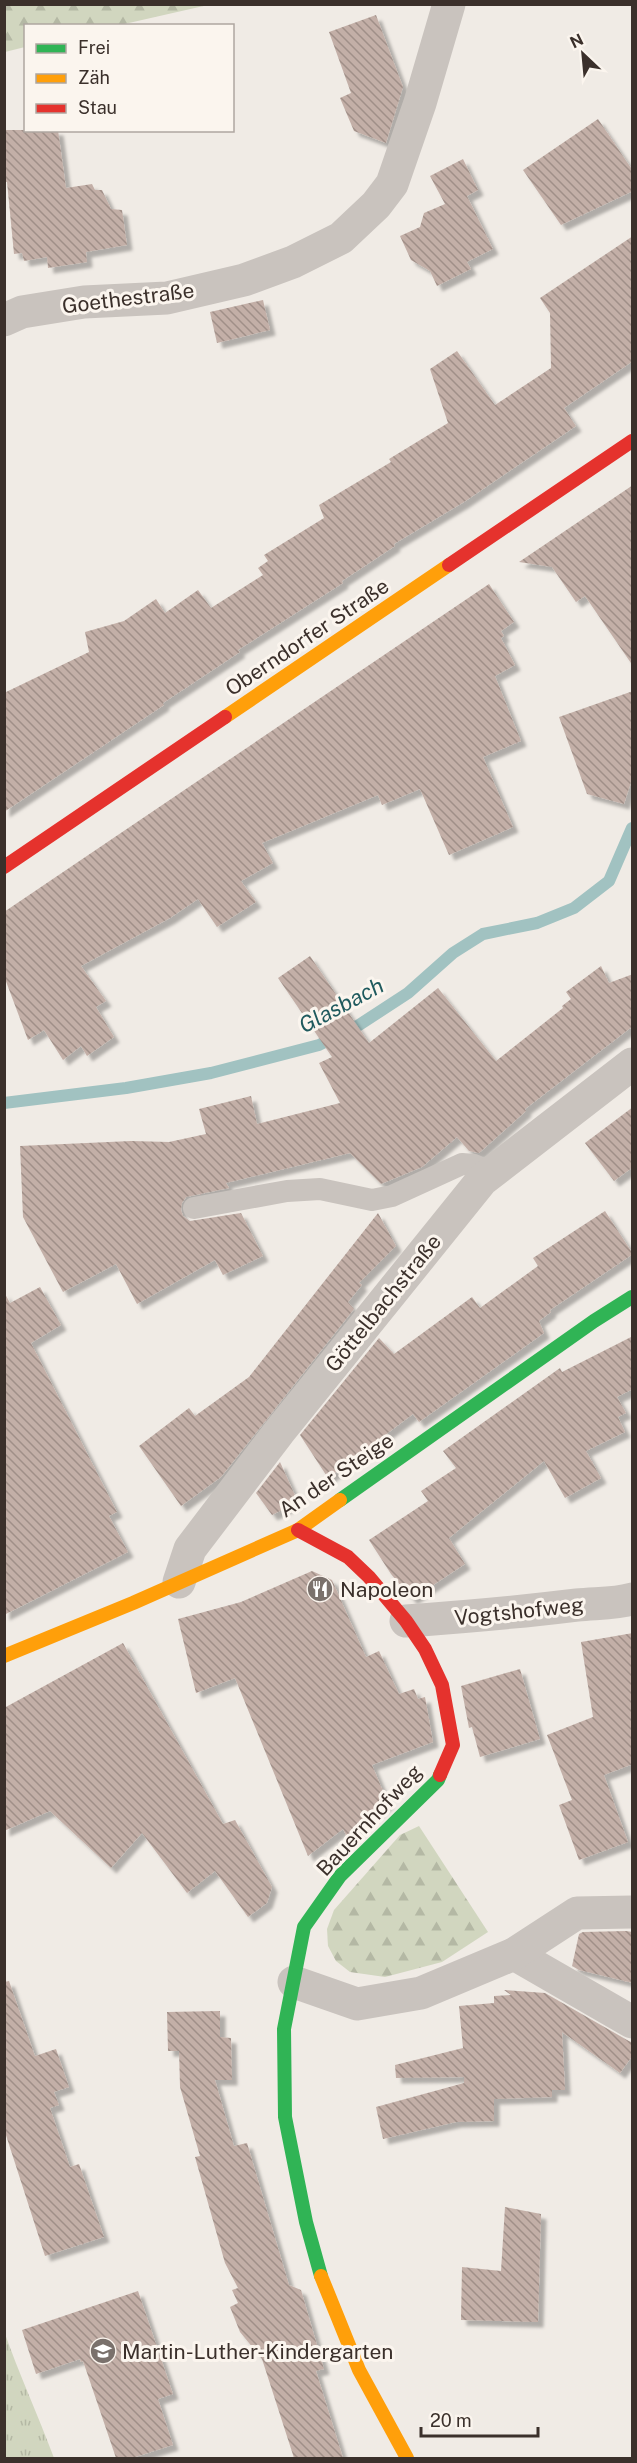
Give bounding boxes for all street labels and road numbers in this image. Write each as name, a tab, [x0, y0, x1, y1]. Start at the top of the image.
street label: Goethestraße	[60, 277, 196, 319]
street label: Oberndorfer Straße	[221, 573, 393, 701]
street label: Göttelbachstraße	[320, 1229, 446, 1377]
street label: An der Steige	[274, 1428, 398, 1522]
street label: Vogtshofweg	[453, 1592, 585, 1630]
street label: Bauernhofweg	[311, 1759, 427, 1881]

